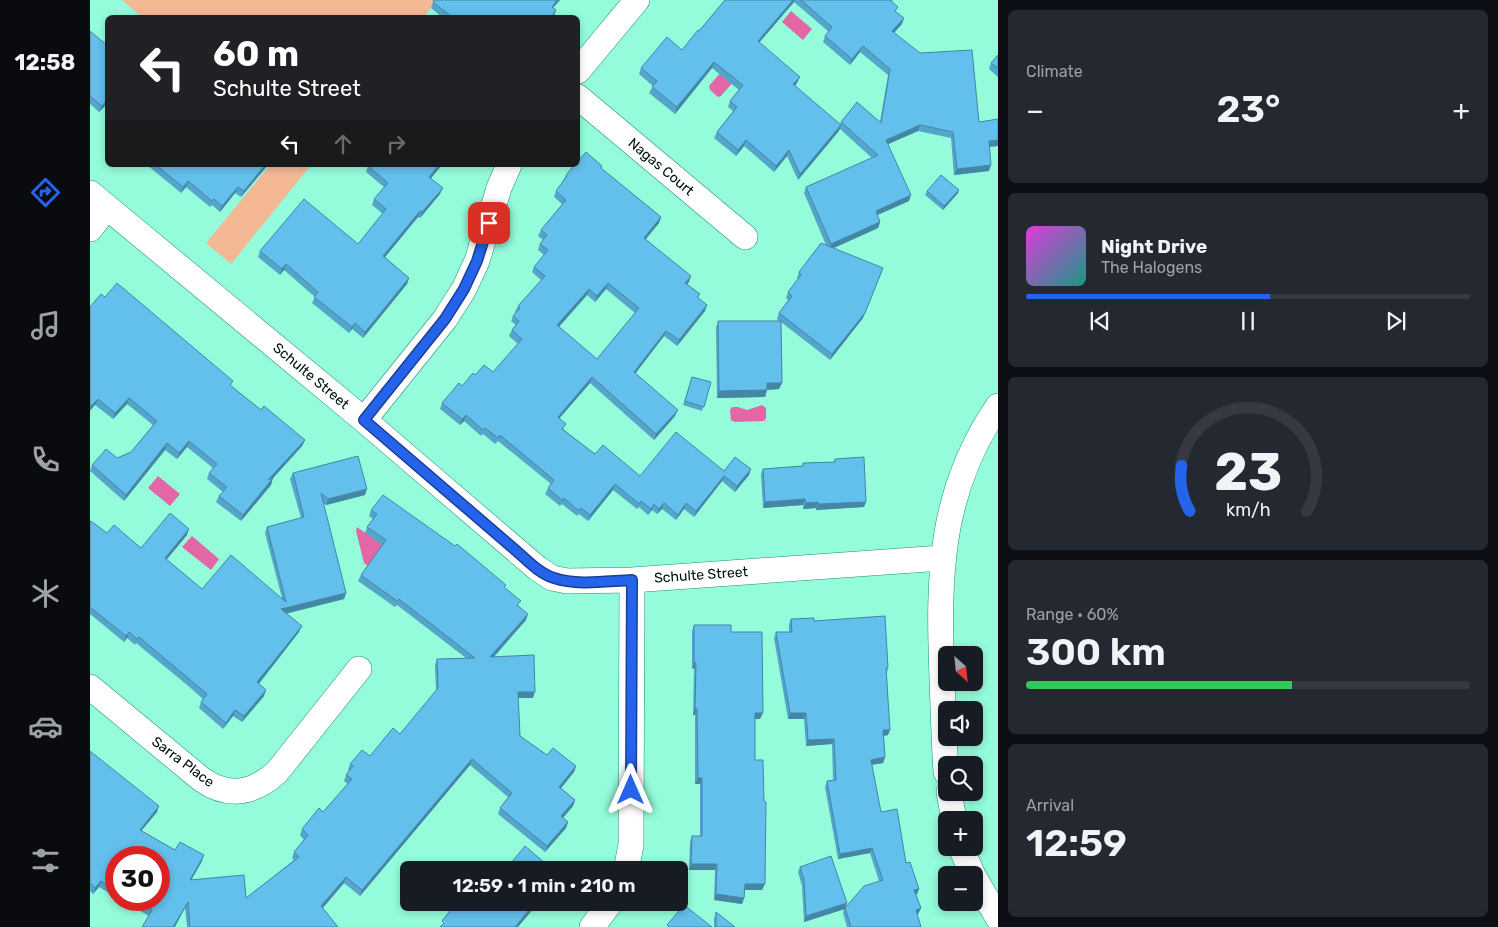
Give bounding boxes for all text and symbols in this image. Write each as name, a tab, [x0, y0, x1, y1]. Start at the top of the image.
text: 60 m	[213, 33, 299, 75]
icon: left	[130, 35, 195, 100]
text: 12:58	[15, 49, 75, 76]
text: Climate	[1026, 62, 1083, 81]
text: Schulte Street	[213, 75, 361, 102]
text: 23°	[1216, 86, 1280, 132]
text: −	[1026, 94, 1044, 127]
text: +	[1453, 94, 1470, 127]
icon: left	[276, 130, 304, 158]
icon: ahead	[329, 130, 357, 158]
icon: right	[382, 130, 410, 158]
street label: Nagas Court	[625, 135, 698, 200]
icon: directions	[28, 175, 63, 210]
pin	[468, 202, 510, 244]
icon: arrive	[475, 209, 503, 237]
text: Night Drive	[1101, 235, 1207, 258]
text: The Halogens	[1101, 258, 1202, 277]
icon: previous	[1086, 307, 1114, 335]
icon: pause	[1234, 307, 1262, 335]
icon: next	[1382, 307, 1410, 335]
icon: music	[28, 308, 63, 343]
street label: Schulte Street	[270, 339, 353, 413]
text: 23	[1214, 441, 1282, 503]
icon: phone	[28, 442, 63, 477]
text: km/h	[1226, 499, 1270, 520]
street label: Schulte Street	[654, 563, 749, 587]
icon: climate	[28, 576, 63, 611]
text: Range · 60%	[1026, 605, 1119, 624]
text: 300 km	[1026, 629, 1166, 675]
north arrow	[938, 646, 982, 691]
map controls	[938, 646, 983, 911]
button: sound	[938, 701, 983, 746]
icon: car	[28, 709, 63, 744]
street label: Sarra Place	[148, 733, 218, 791]
button: search	[938, 756, 983, 801]
position arrow	[604, 763, 656, 815]
text: Arrival	[1026, 796, 1074, 815]
button: +	[938, 811, 983, 856]
text: 12:59	[1026, 820, 1127, 866]
icon: filters	[28, 843, 63, 878]
speed limit sign: 30	[105, 846, 170, 911]
button: −	[938, 866, 983, 911]
text: 12:59 · 1 min · 210 m	[453, 874, 635, 897]

